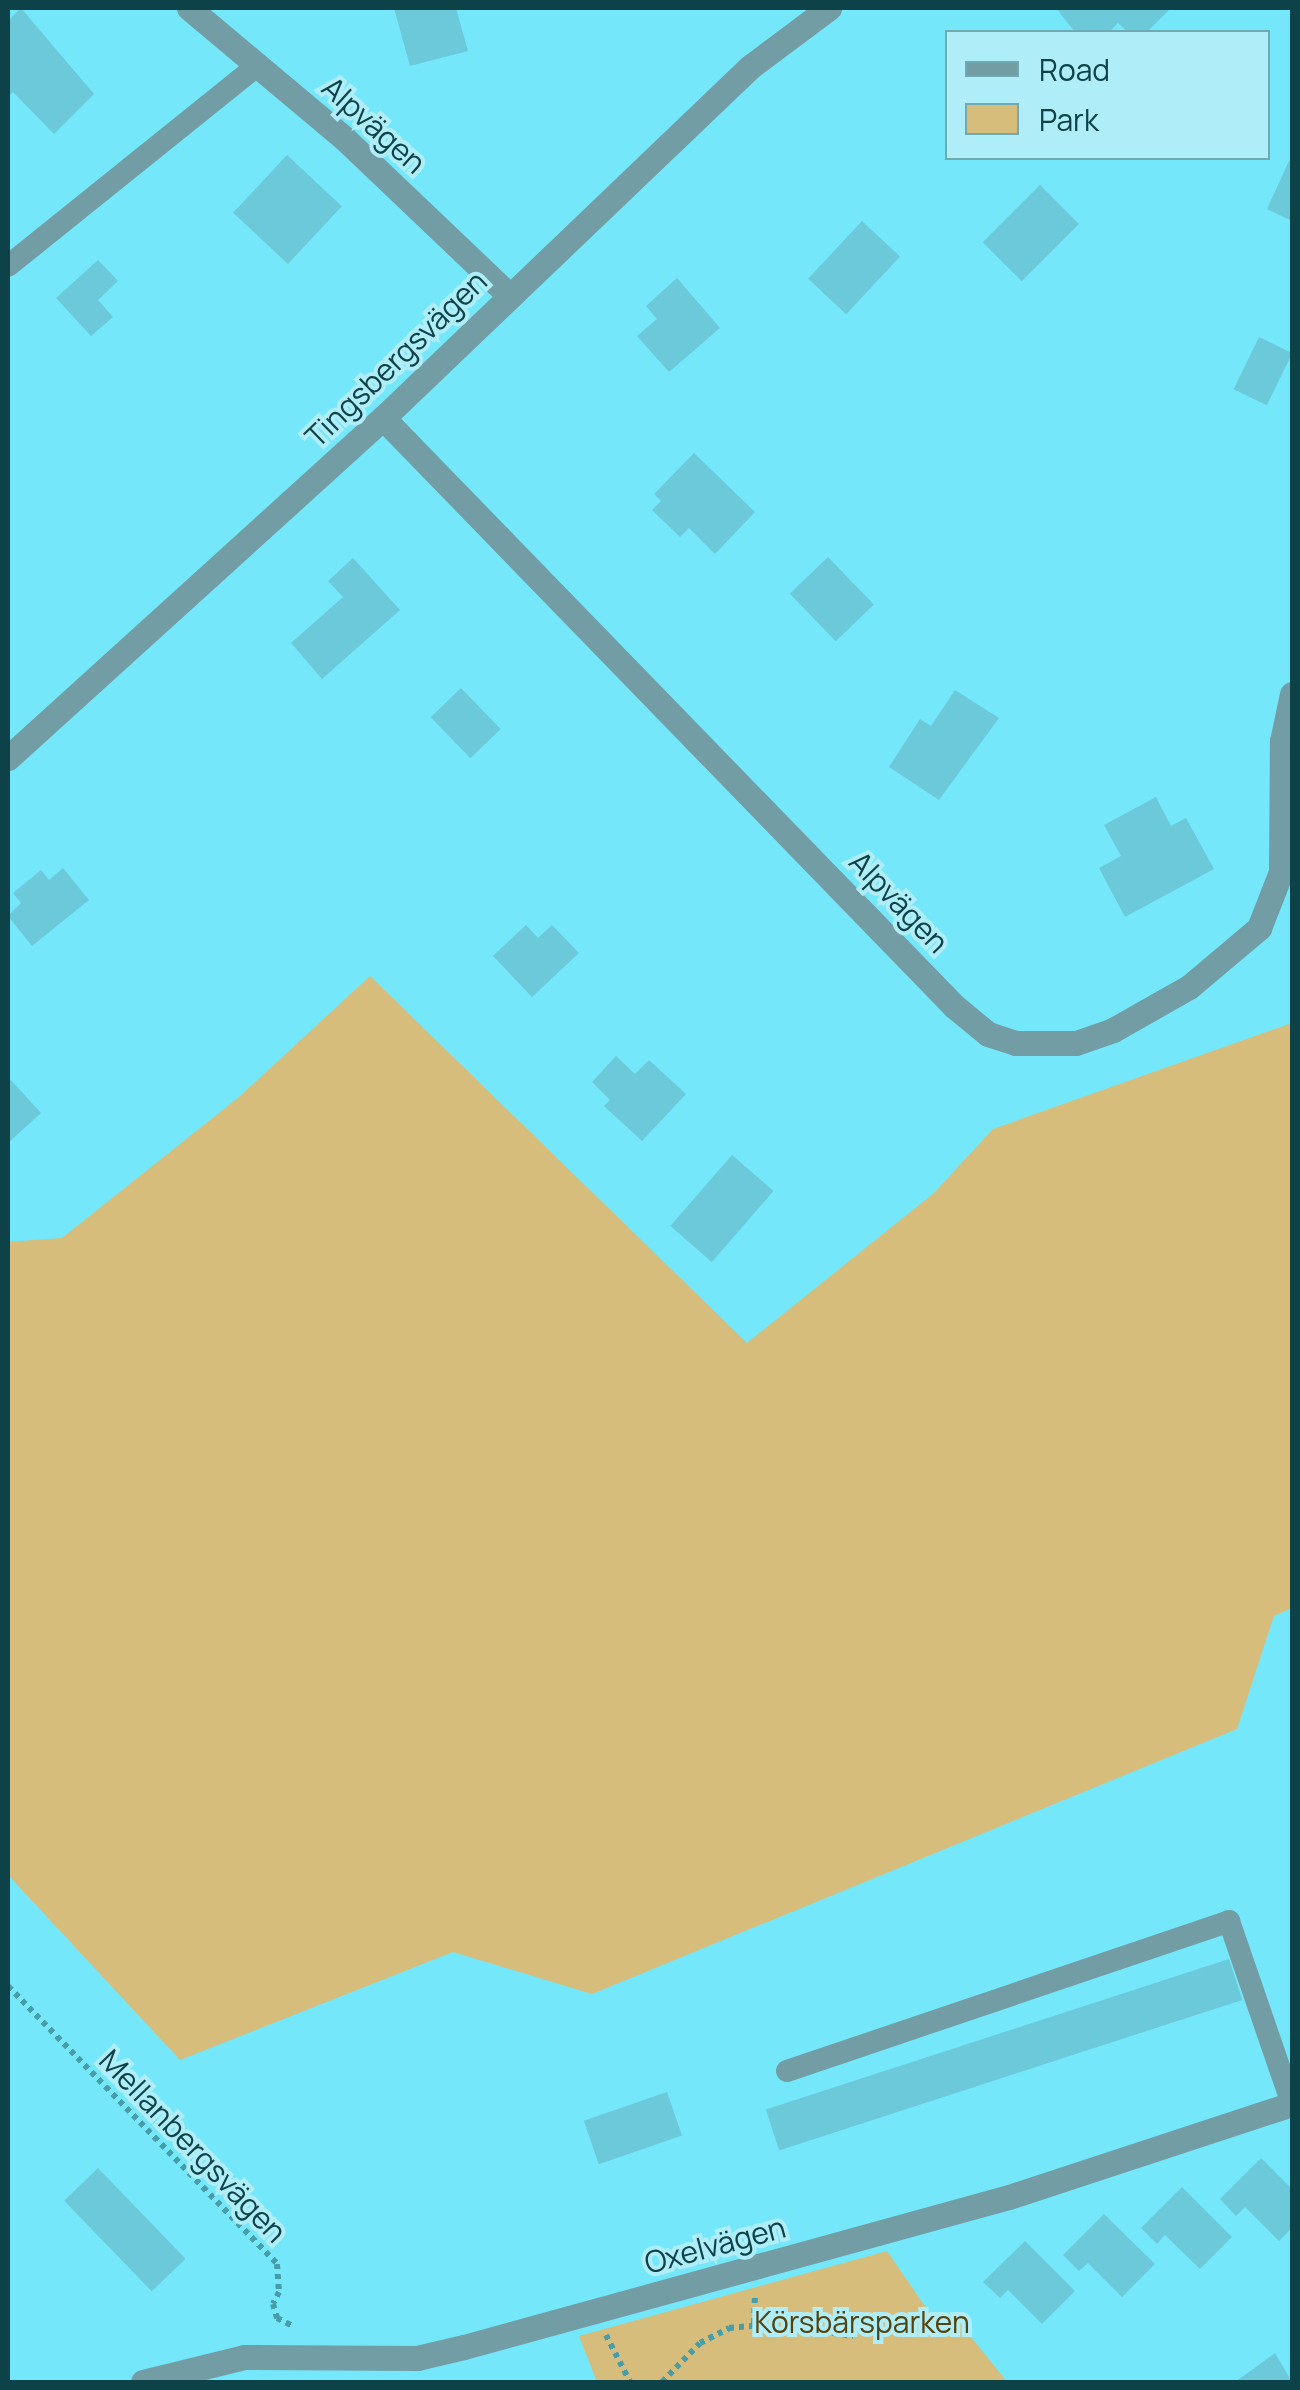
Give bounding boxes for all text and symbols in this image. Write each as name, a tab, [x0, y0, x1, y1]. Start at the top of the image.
legend	[945, 30, 1270, 160]
text: Road	[1039, 49, 1110, 90]
street label: Alpvägen	[315, 69, 433, 181]
text: Park	[1039, 99, 1099, 140]
street label: Tingsbergsvägen	[298, 263, 494, 455]
street label: Alpvägen	[842, 844, 956, 960]
street label: Mellanbergsvägen	[92, 2042, 294, 2250]
street label: Oxelvägen	[641, 2209, 789, 2281]
park label: Körsbärsparken	[754, 2304, 970, 2340]

